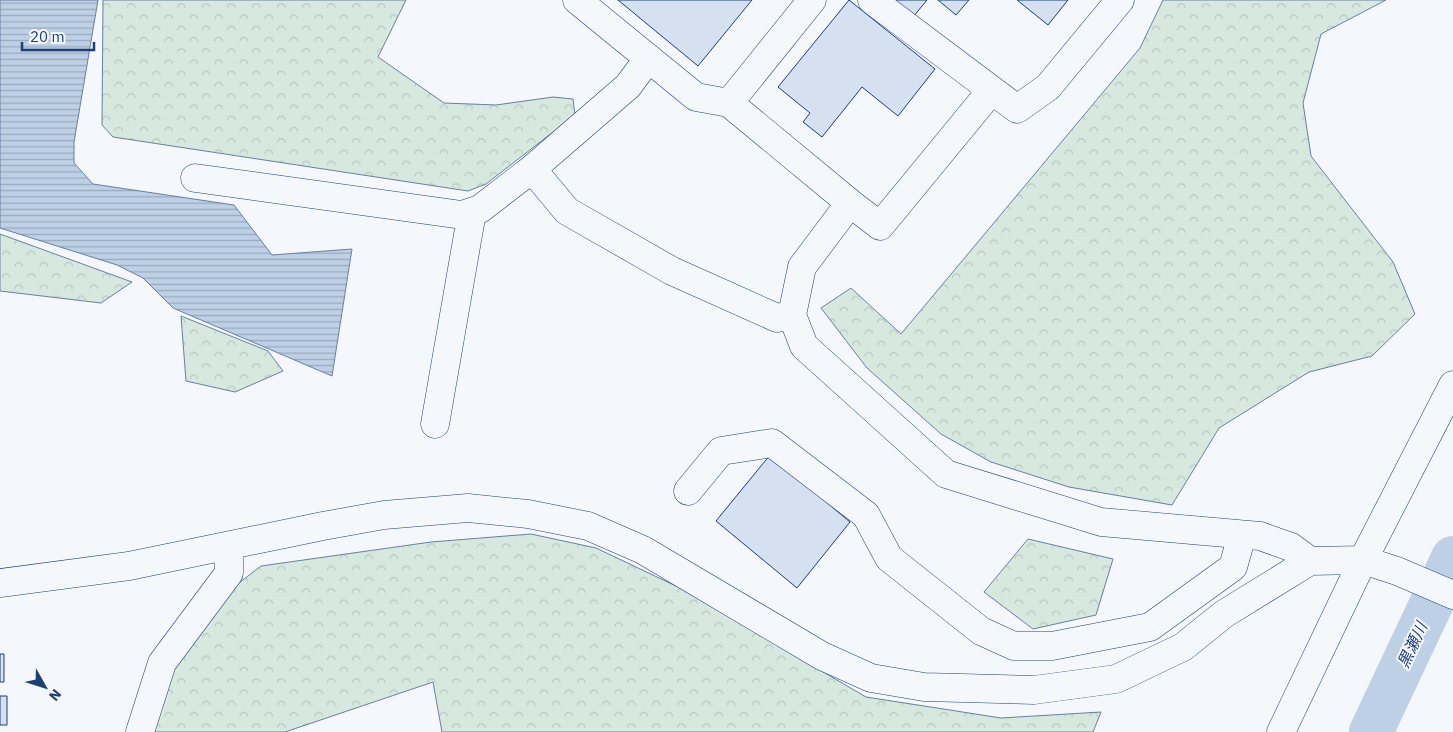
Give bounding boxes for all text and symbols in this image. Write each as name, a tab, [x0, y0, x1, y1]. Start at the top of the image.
scale bar	[22, 20, 95, 52]
text: 20 m	[30, 27, 65, 46]
water label: 黒瀬川	[1393, 617, 1432, 671]
north arrow	[20, 662, 70, 712]
text: N	[45, 686, 65, 705]

